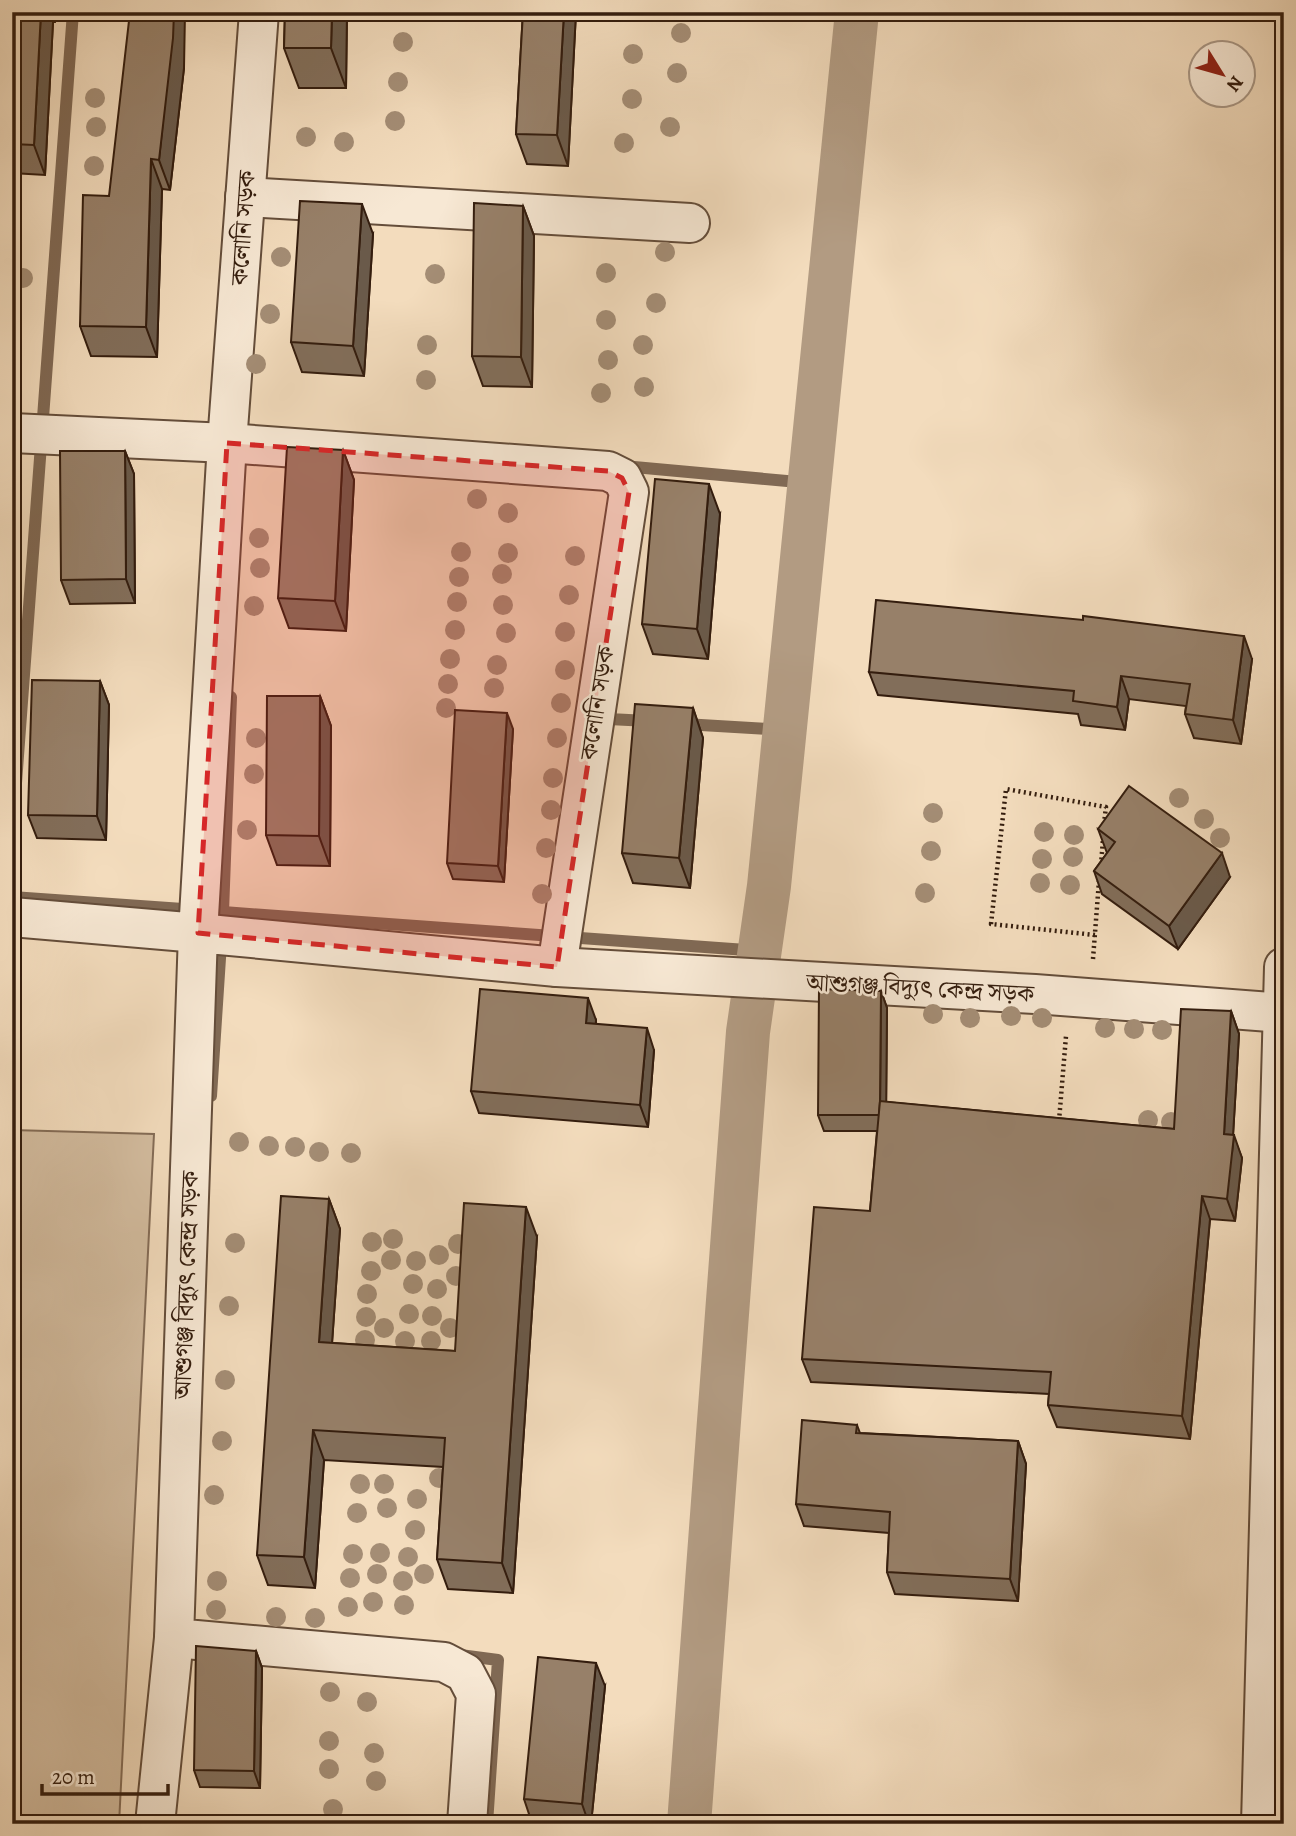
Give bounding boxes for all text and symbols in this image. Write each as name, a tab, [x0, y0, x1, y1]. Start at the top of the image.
north arrow	[1188, 38, 1258, 108]
text: N	[1220, 70, 1249, 97]
street label: কলোনি সড়ক	[223, 168, 263, 287]
street label: কলোনি সড়ক	[572, 643, 622, 763]
street label: আশুগঞ্জ বিদ্যুৎ কেন্দ্র সড়ক	[804, 966, 1036, 1010]
street label: আশুগঞ্জ বিদ্যুৎ কেন্দ্র সড়ক	[166, 1169, 206, 1401]
scale bar	[42, 1752, 168, 1796]
text: 20 m	[52, 1763, 95, 1791]

